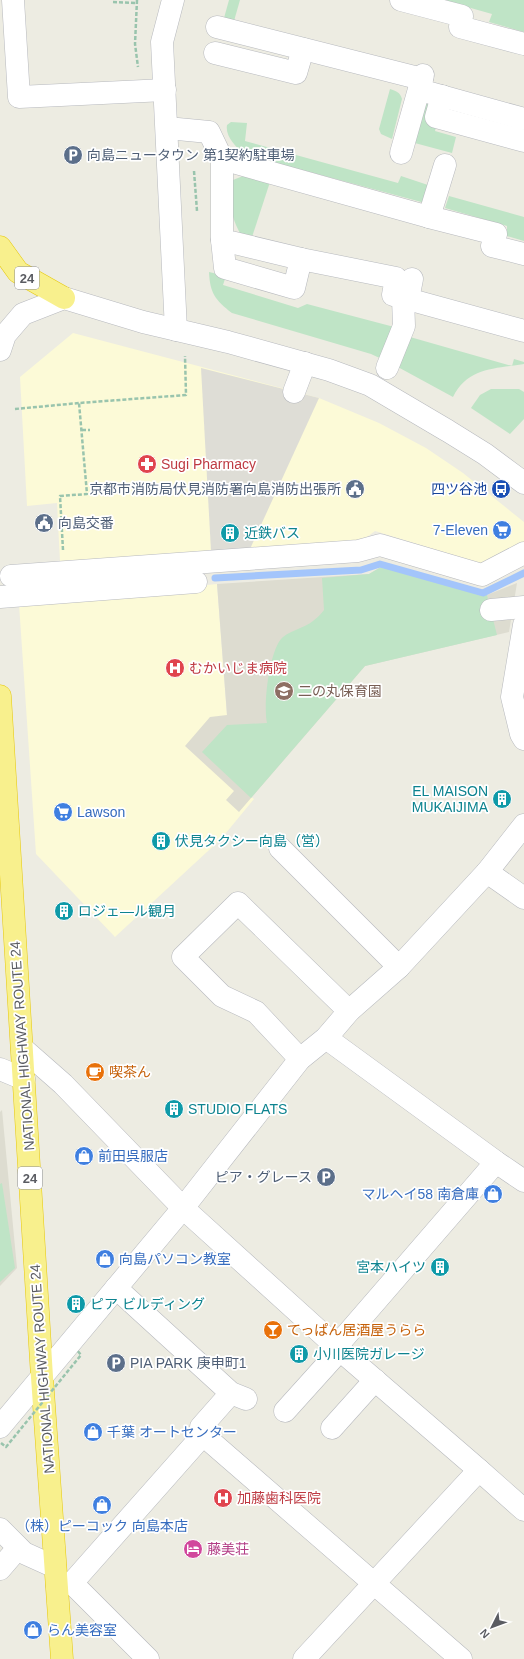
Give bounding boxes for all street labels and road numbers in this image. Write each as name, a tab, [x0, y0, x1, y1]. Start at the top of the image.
road number: 24	[15, 267, 39, 289]
street label: NATIONAL HIGHWAY ROUTE 24	[7, 941, 37, 1151]
road number: 24	[18, 1167, 42, 1189]
street label: NATIONAL HIGHWAY ROUTE 24	[27, 1264, 57, 1474]

